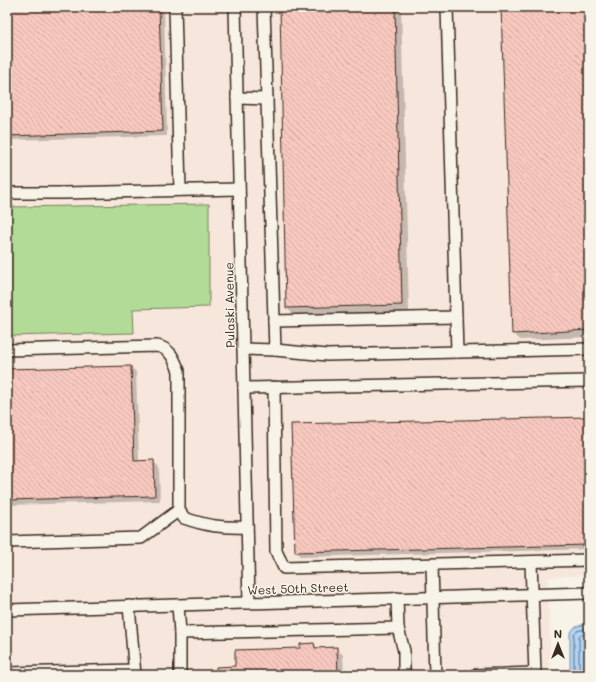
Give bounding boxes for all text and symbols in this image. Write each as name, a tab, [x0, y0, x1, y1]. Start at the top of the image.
street label: Pulaski Avenue	[220, 262, 238, 348]
street label: West 50th Street	[247, 578, 349, 598]
north arrow	[538, 624, 578, 664]
text: N	[554, 626, 562, 641]

